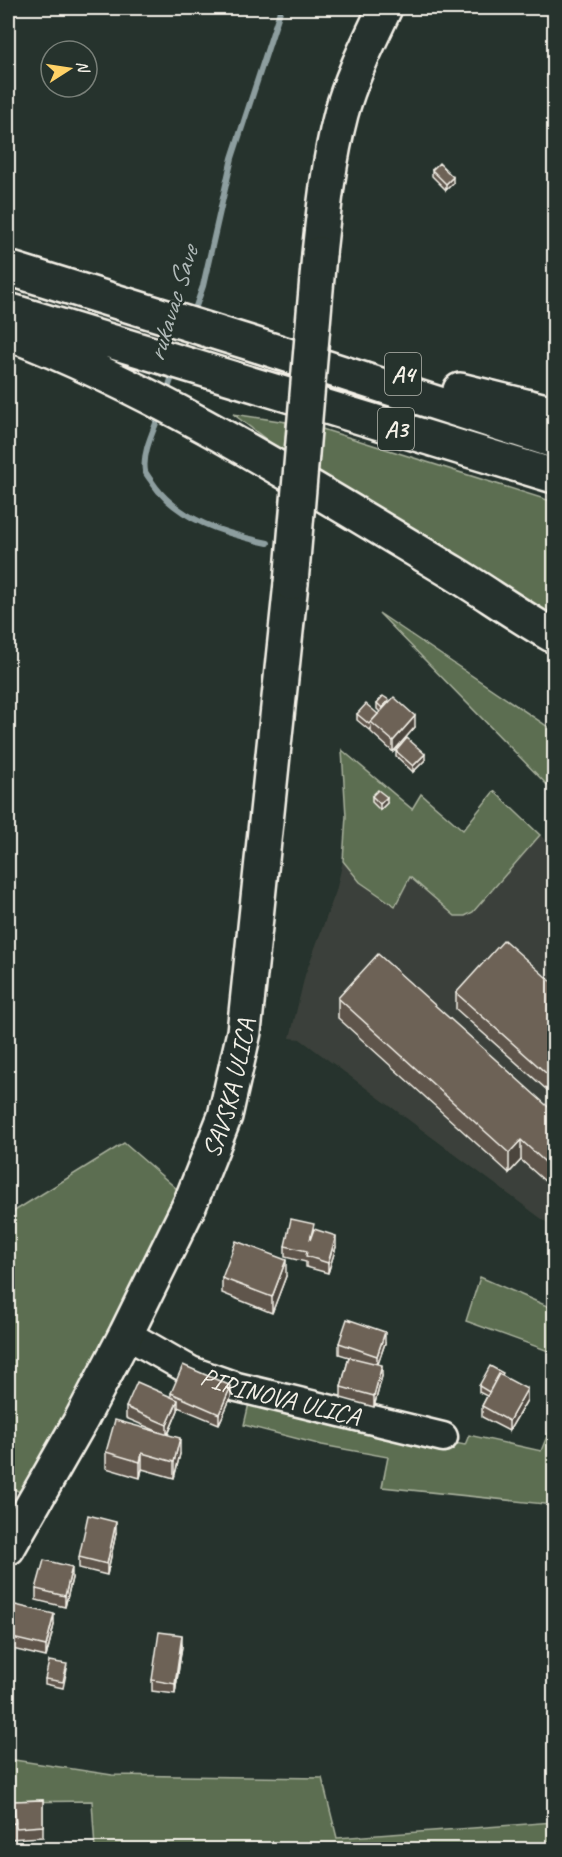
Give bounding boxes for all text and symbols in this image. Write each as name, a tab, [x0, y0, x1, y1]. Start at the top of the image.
north arrow	[39, 39, 99, 99]
text: N	[72, 59, 94, 76]
water label: rukavac Save	[138, 238, 207, 366]
road number: A4	[385, 353, 421, 395]
road number: A3	[378, 408, 414, 450]
street label: SAVSKA ULICA	[194, 1017, 262, 1162]
street label: PIRINOVA ULICA	[196, 1360, 365, 1434]

